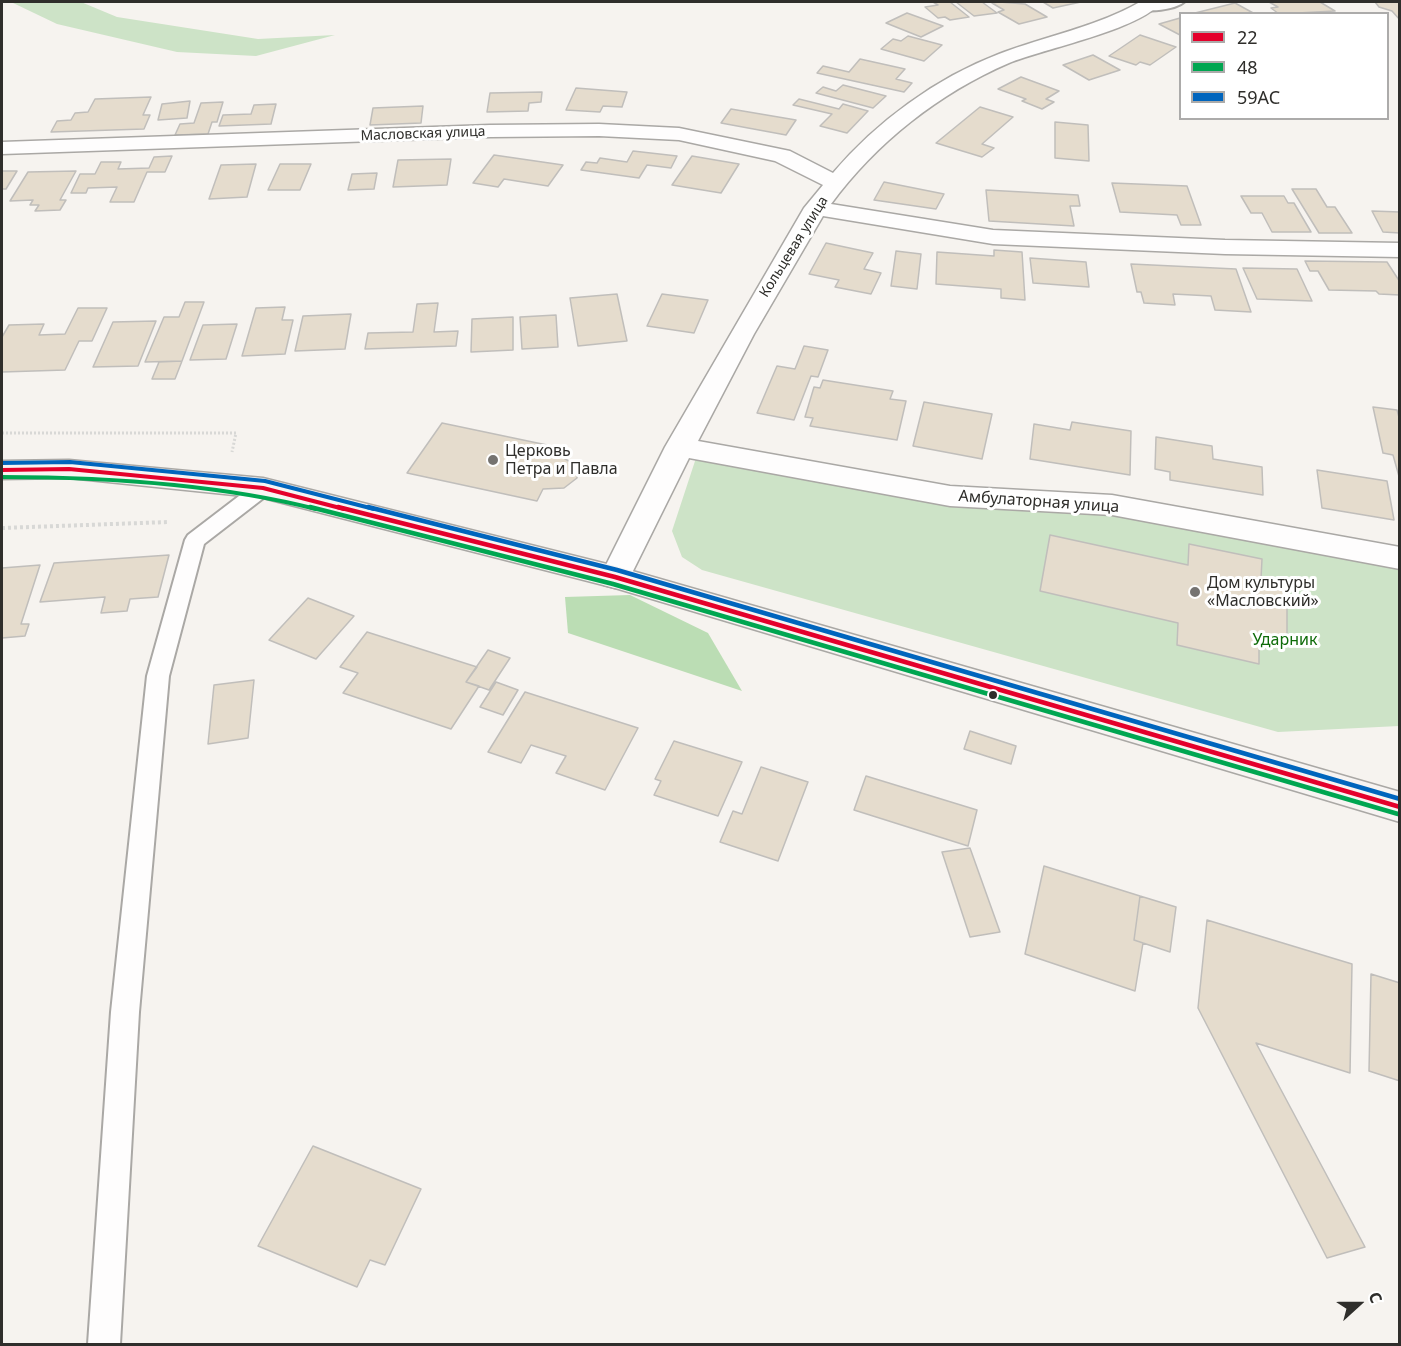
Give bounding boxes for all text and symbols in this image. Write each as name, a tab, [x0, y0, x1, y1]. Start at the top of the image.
legend	[1179, 12, 1389, 120]
text: 22	[1237, 25, 1258, 49]
text: 48	[1237, 55, 1258, 79]
text: 59АС	[1237, 85, 1280, 109]
street label: Масловская улица	[360, 123, 486, 145]
street label: Кольцевая улица	[756, 193, 832, 301]
place label: Церковь Петра и Павла	[505, 441, 618, 479]
marker: Церковь Петра и Павла	[486, 453, 500, 467]
street label: Амбулаторная улица	[958, 487, 1120, 517]
place label: Дом культуры «Масловский»	[1207, 573, 1319, 611]
marker: Дом культуры «Масловский»	[1188, 585, 1202, 599]
park label: Ударник	[1253, 630, 1317, 650]
unlabelled marker	[987, 689, 999, 701]
north arrow	[1329, 1274, 1389, 1334]
text: С	[1364, 1289, 1388, 1306]

